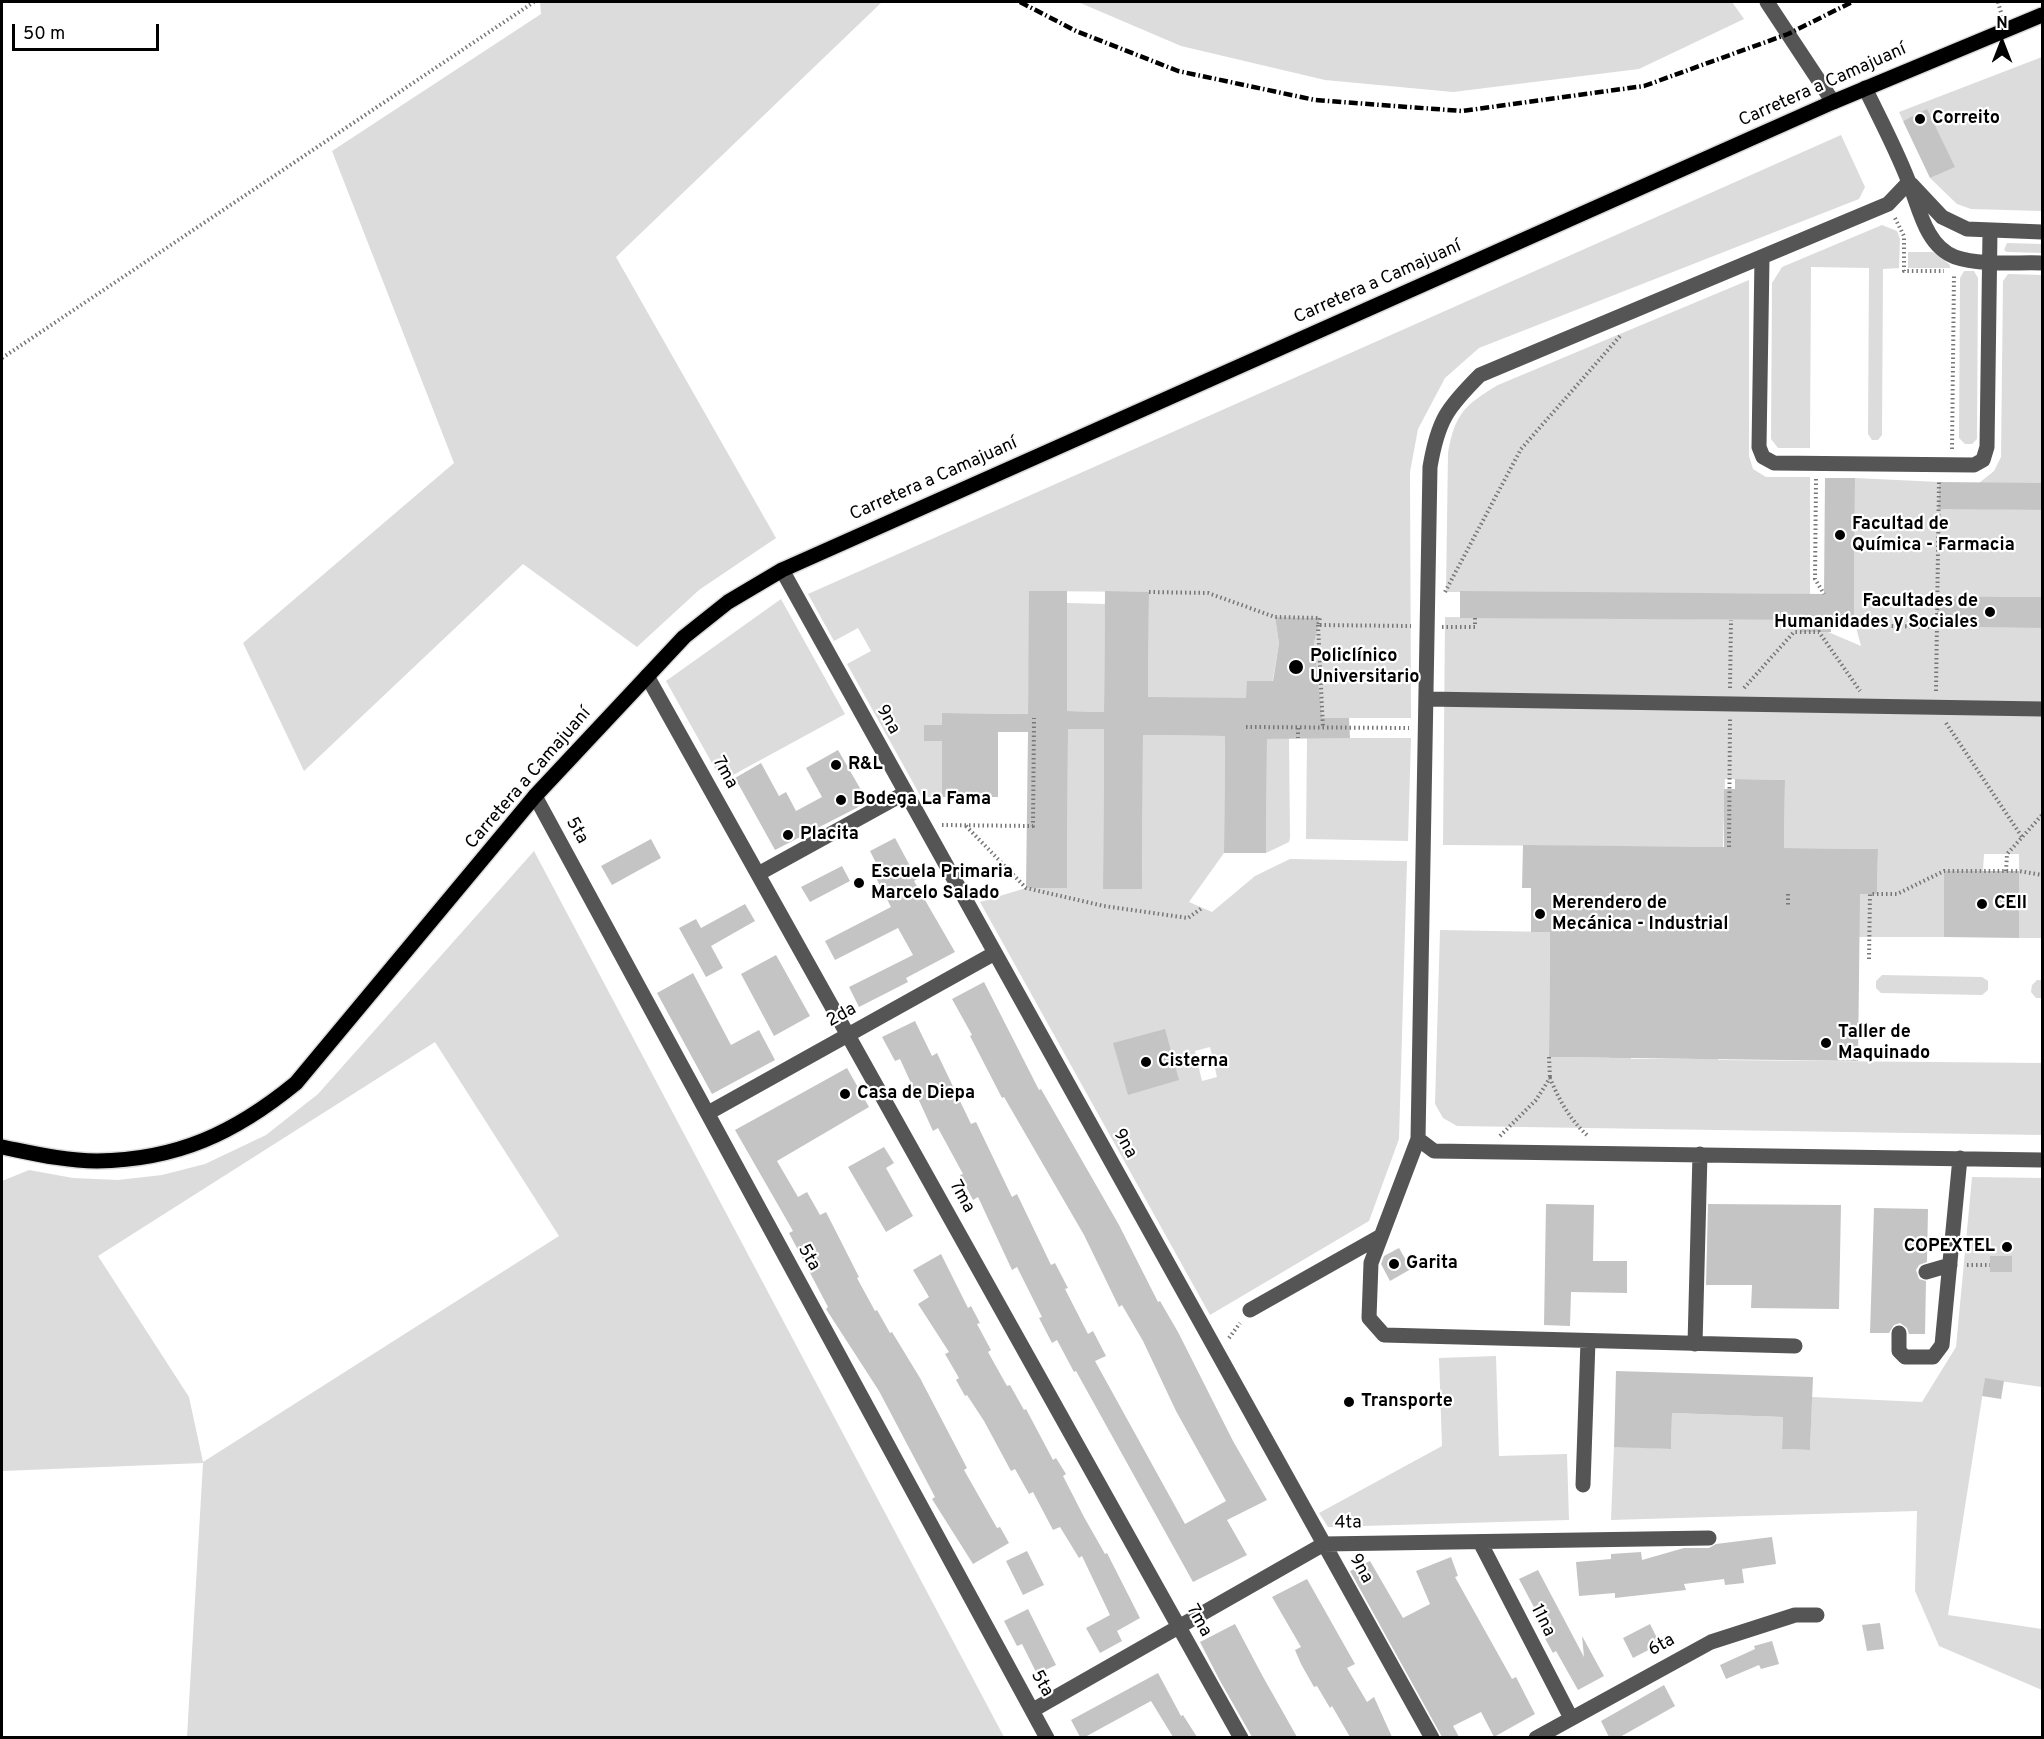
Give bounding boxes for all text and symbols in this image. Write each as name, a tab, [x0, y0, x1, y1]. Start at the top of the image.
scale bar	[15, 12, 162, 50]
north arrow	[1972, 12, 2032, 72]
text: N	[1996, 14, 2008, 34]
text: 50 m	[23, 23, 65, 46]
street label: Carretera a Camajuaní	[1736, 39, 1910, 133]
place label: Correito	[1932, 108, 2000, 130]
marker: Correito	[1913, 112, 1927, 126]
street label: Carretera a Camajuaní	[1291, 236, 1465, 330]
street label: Carretera a Camajuaní	[847, 433, 1021, 527]
place label: Facultad de Química - Farmacia	[1852, 514, 2015, 556]
marker: Facultad de Química - Farmacia	[1833, 528, 1847, 542]
place label: Facultades de Humanidades y Sociales	[1774, 591, 1978, 634]
marker: Facultades de Humanidades y Sociales	[1983, 605, 1997, 619]
place label: Policlínico Universitario	[1310, 646, 1420, 688]
marker: Policlínico Universitario	[1287, 658, 1305, 676]
street label: 9na	[870, 701, 904, 739]
street label: Carretera a Camajuaní	[462, 704, 596, 854]
street label: 7ma	[706, 753, 742, 793]
place label: R&L	[848, 754, 883, 776]
marker: R&L	[829, 758, 843, 772]
place label: Bodega La Fama	[853, 789, 991, 811]
marker: Bodega La Fama	[834, 793, 848, 807]
street label: 5ta	[560, 814, 592, 848]
place label: Placita	[800, 824, 859, 846]
marker: Placita	[781, 828, 795, 842]
place label: Escuela Primaria Marcelo Salado	[871, 862, 1013, 904]
marker: Escuela Primaria Marcelo Salado	[852, 876, 866, 890]
place label: Merendero de Mecánica - Industrial	[1552, 893, 1728, 936]
place label: CEII	[1994, 893, 2027, 915]
marker: CEII	[1975, 897, 1989, 911]
marker: Merendero de Mecánica - Industrial	[1533, 907, 1547, 921]
street label: 2da	[823, 999, 861, 1033]
place label: Taller de Maquinado	[1838, 1022, 1930, 1064]
marker: Taller de Maquinado	[1819, 1036, 1833, 1050]
place label: Cisterna	[1158, 1051, 1228, 1073]
marker: Cisterna	[1139, 1055, 1153, 1069]
place label: Casa de Diepa	[857, 1083, 975, 1105]
marker: Casa de Diepa	[838, 1087, 852, 1101]
street label: 9na	[1107, 1125, 1141, 1163]
street label: 7ma	[943, 1177, 979, 1217]
place label: COPEXTEL	[1904, 1236, 1995, 1258]
marker: COPEXTEL	[2000, 1240, 2014, 1254]
street label: 5ta	[792, 1241, 824, 1275]
place label: Garita	[1406, 1253, 1458, 1275]
marker: Garita	[1387, 1257, 1401, 1271]
place label: Transporte	[1361, 1391, 1453, 1413]
marker: Transporte	[1342, 1395, 1356, 1409]
street label: 4ta	[1334, 1513, 1362, 1535]
street label: 9na	[1343, 1550, 1377, 1588]
street label: 7ma	[1180, 1601, 1216, 1641]
street label: 11na	[1525, 1601, 1559, 1641]
street label: 6ta	[1645, 1630, 1679, 1662]
street label: 5ta	[1025, 1667, 1057, 1701]

